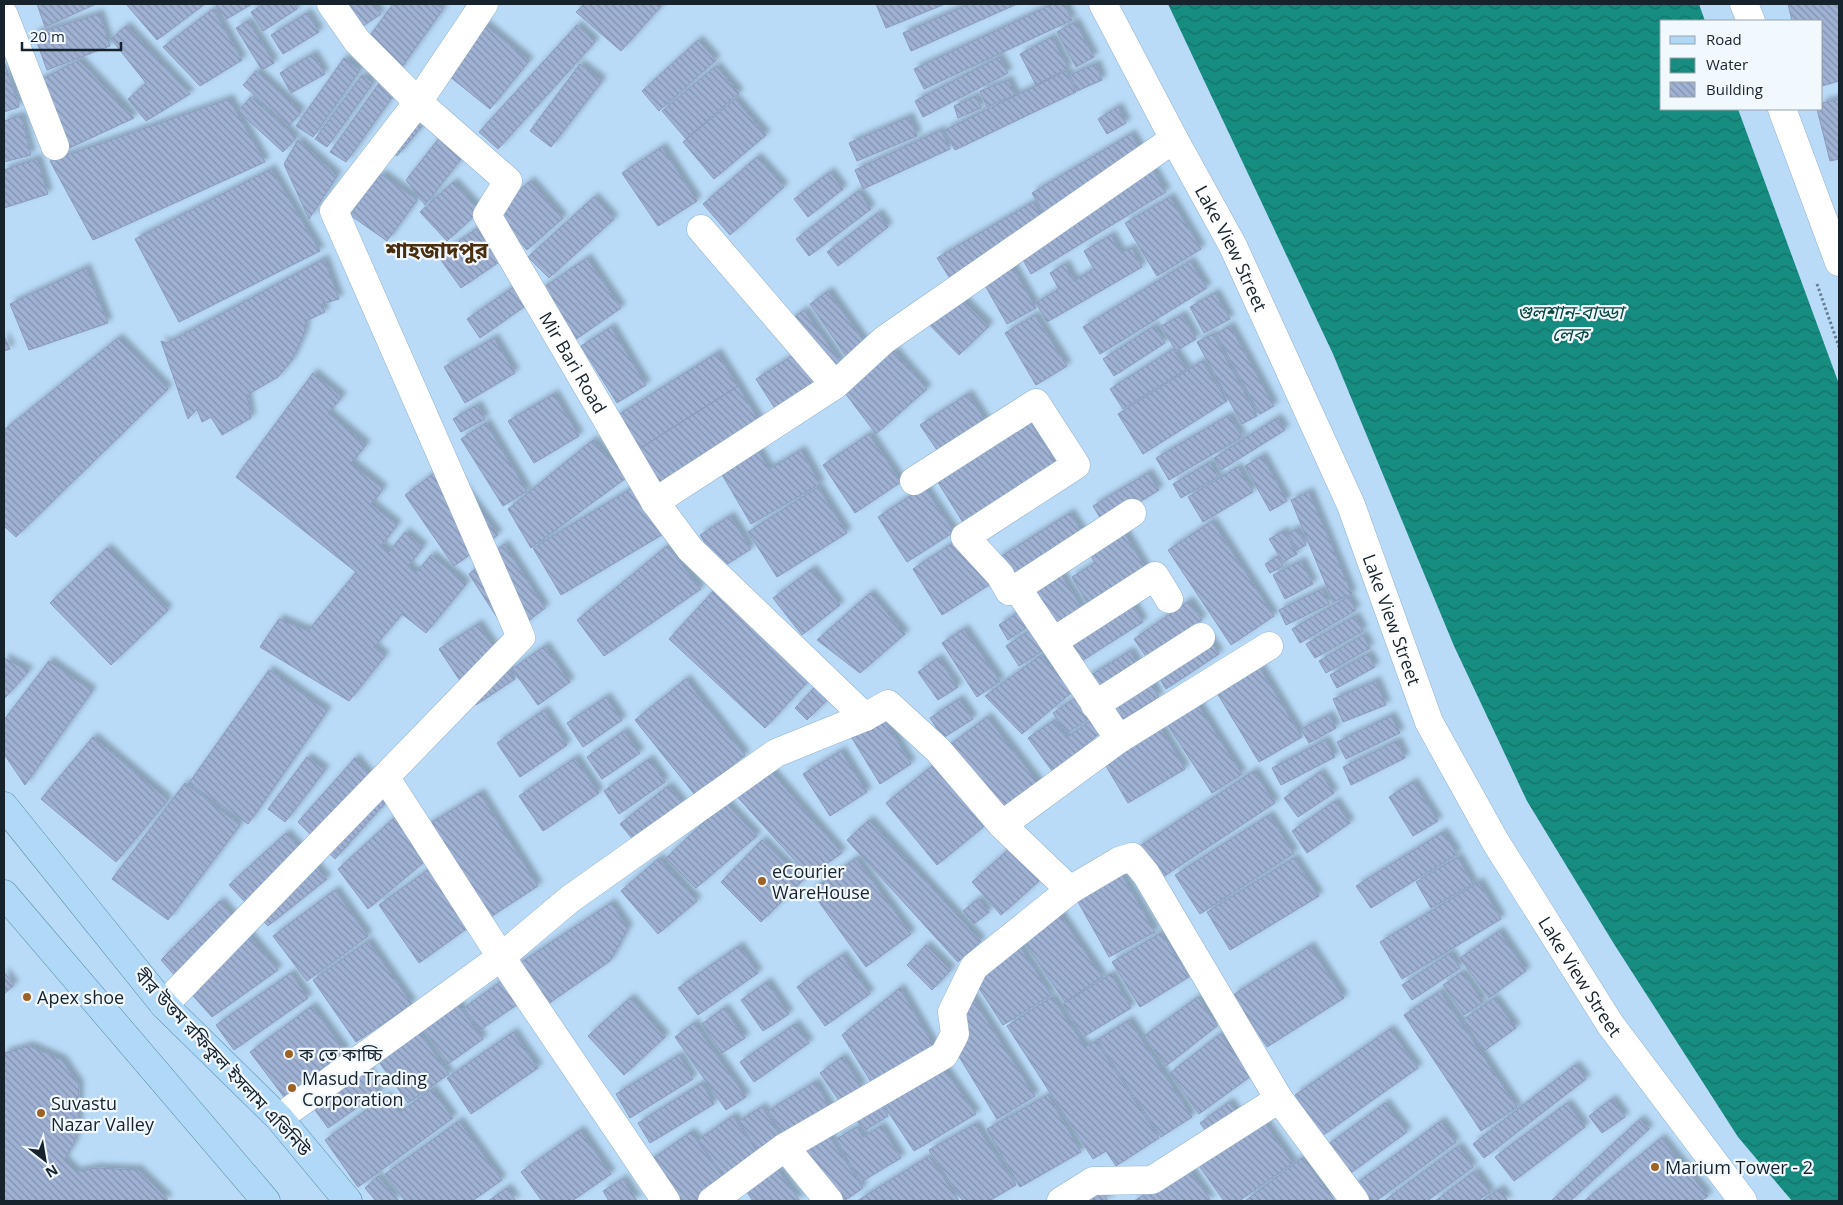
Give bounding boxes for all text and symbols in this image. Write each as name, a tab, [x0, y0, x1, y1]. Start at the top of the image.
scale bar	[22, 20, 121, 52]
legend	[1660, 20, 1823, 110]
text: 20 m	[30, 26, 65, 46]
text: Road	[1706, 29, 1742, 49]
text: Water	[1706, 54, 1748, 74]
text: Building	[1706, 79, 1763, 99]
street label: Lake View Street	[1190, 181, 1273, 315]
district label: শাহজাদপুর	[385, 234, 489, 264]
water label: গুলশান-বাড্ডা লেক	[1517, 299, 1627, 347]
street label: Mir Bari Road	[534, 307, 612, 418]
street label: Lake View Street	[1358, 550, 1427, 688]
place label: eCourier WareHouse	[772, 859, 870, 904]
marker: eCourier WareHouse	[756, 875, 768, 887]
street label: Lake View Street	[1533, 912, 1627, 1041]
street label: বীর উত্তম রফিকুল ইসলাম এভিনিউ	[129, 962, 317, 1161]
place label: Apex shoe	[37, 985, 124, 1009]
marker: Apex shoe	[21, 991, 33, 1003]
place label: ক তে কাচ্চি	[298, 1042, 383, 1066]
marker: ক তে কাচ্চি	[283, 1048, 295, 1060]
place label: Masud Trading Corporation	[302, 1066, 427, 1111]
marker: Masud Trading Corporation	[286, 1082, 298, 1094]
place label: Suvastu Nazar Valley	[51, 1091, 155, 1136]
marker: Suvastu Nazar Valley	[35, 1107, 47, 1119]
north arrow	[20, 1135, 70, 1185]
place label: Marium Tower - 2	[1665, 1155, 1813, 1179]
text: N	[42, 1160, 62, 1183]
marker: Marium Tower - 2	[1649, 1161, 1661, 1173]

